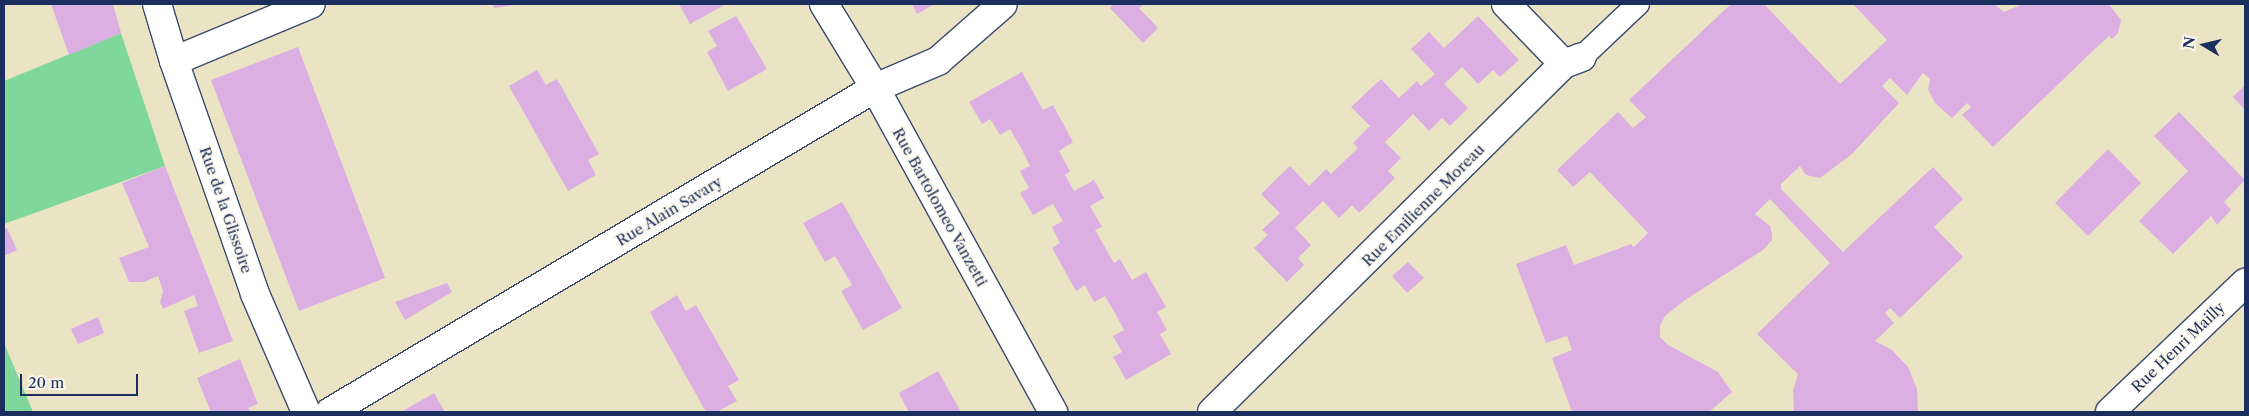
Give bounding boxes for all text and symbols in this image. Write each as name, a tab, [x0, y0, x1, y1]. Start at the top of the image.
north arrow	[2179, 20, 2229, 70]
text: N	[2179, 35, 2199, 50]
street label: Rue Bartolomeo Vanzetti	[889, 124, 991, 290]
street label: Rue Emilienne Moreau	[1358, 140, 1488, 270]
street label: Rue de la Glissoire	[196, 144, 256, 276]
street label: Rue Alain Savary	[613, 172, 725, 250]
street label: Rue Henri Mailly	[2128, 298, 2228, 396]
scale bar	[22, 364, 140, 396]
text: 20 m	[28, 373, 64, 392]

